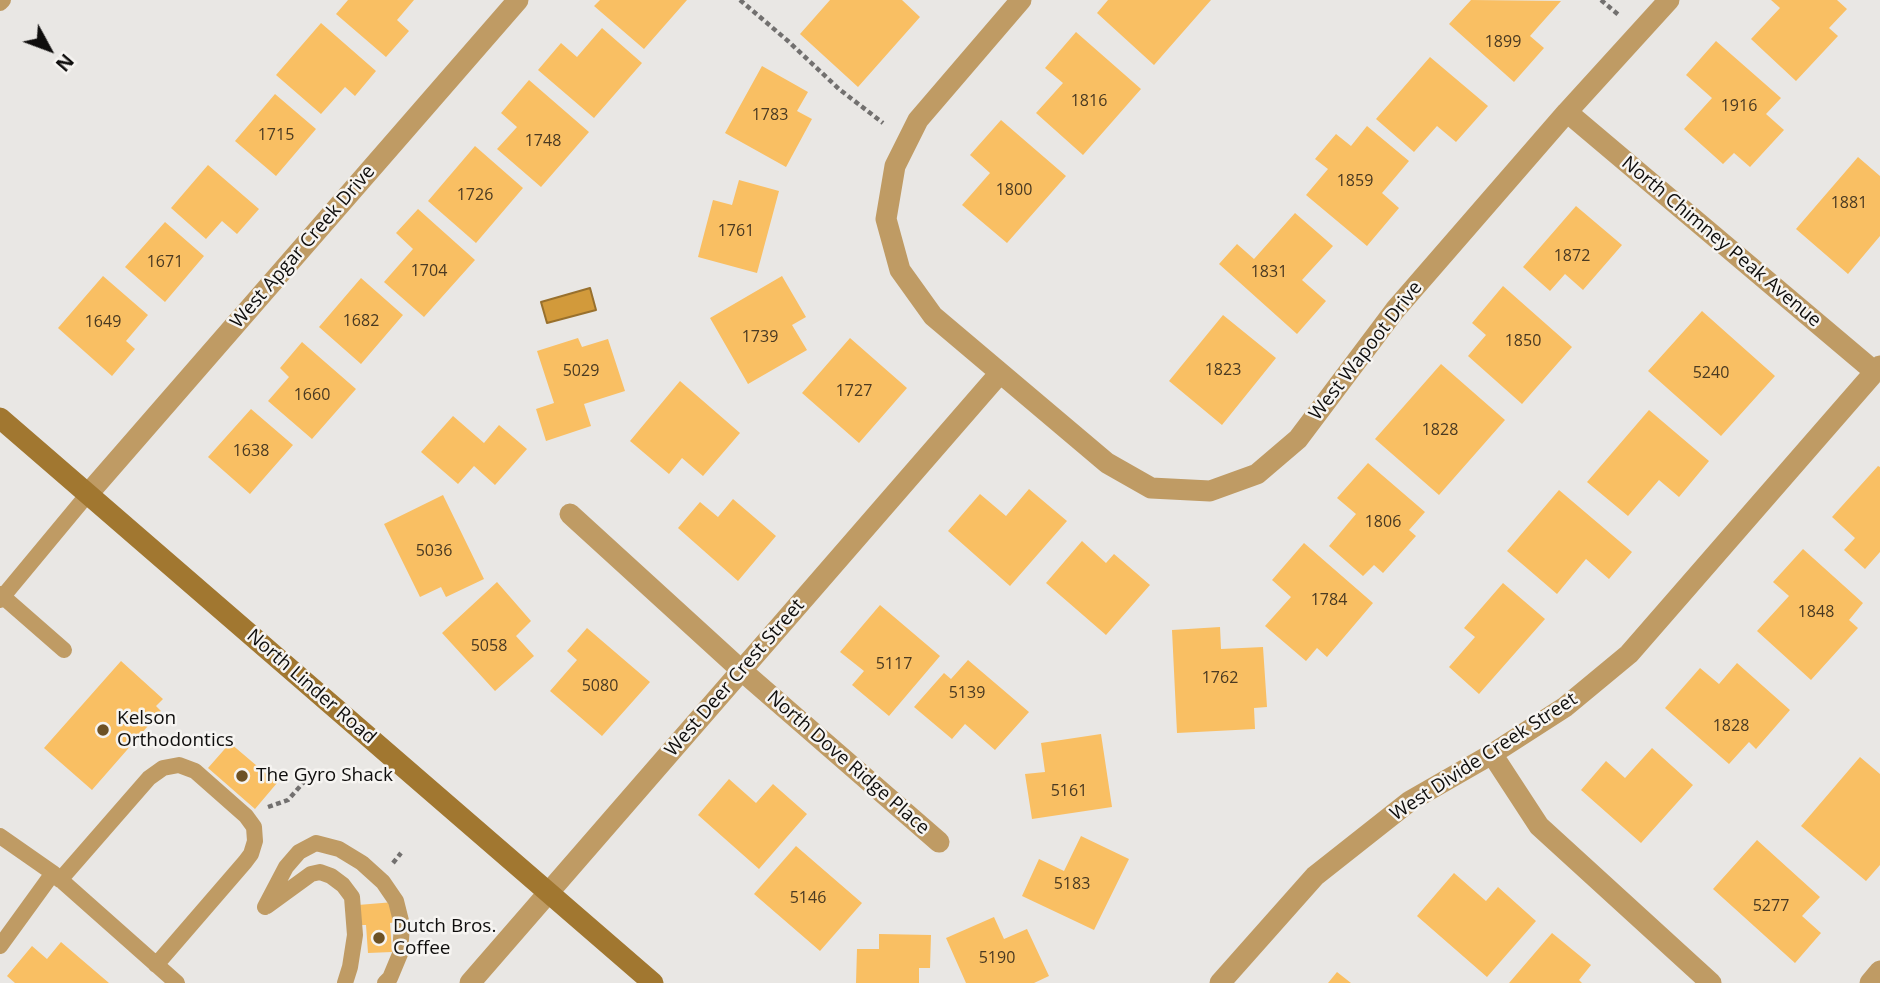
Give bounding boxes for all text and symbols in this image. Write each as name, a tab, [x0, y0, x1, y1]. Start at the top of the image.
north arrow	[14, 14, 84, 84]
house number: 1899	[1485, 32, 1521, 52]
text: N	[50, 48, 80, 77]
house number: 1816	[1071, 91, 1107, 111]
house number: 1916	[1721, 96, 1757, 116]
house number: 1783	[752, 105, 788, 125]
house number: 1715	[258, 125, 294, 145]
house number: 1748	[525, 131, 561, 151]
street label: North Chimney Peak Avenue	[1617, 152, 1825, 332]
street label: West Apgar Creek Drive	[226, 161, 380, 333]
house number: 1859	[1337, 171, 1373, 191]
house number: 1800	[996, 180, 1032, 200]
house number: 1726	[457, 185, 493, 205]
house number: 1881	[1831, 193, 1867, 213]
house number: 1761	[718, 221, 754, 241]
house number: 1872	[1554, 246, 1590, 266]
house number: 1671	[147, 252, 183, 272]
house number: 1704	[411, 261, 447, 281]
house number: 1831	[1251, 262, 1287, 282]
street label: West Wapoot Drive	[1305, 277, 1427, 425]
house number: 1682	[343, 311, 379, 331]
house number: 1649	[85, 312, 121, 332]
house number: 1739	[742, 327, 778, 347]
house number: 1850	[1505, 331, 1541, 351]
house number: 1823	[1205, 360, 1241, 380]
house number: 5029	[563, 361, 599, 381]
house number: 5240	[1693, 363, 1729, 383]
house number: 1727	[836, 381, 872, 401]
house number: 1660	[294, 385, 330, 405]
house number: 1828	[1422, 420, 1458, 440]
house number: 1638	[233, 441, 269, 461]
house number: 1806	[1365, 512, 1401, 532]
house number: 5036	[416, 541, 452, 561]
house number: 1784	[1311, 590, 1347, 610]
street label: West Deer Crest Street	[660, 595, 810, 761]
house number: 1848	[1798, 602, 1834, 622]
street label: North Linder Road	[242, 625, 380, 749]
house number: 5058	[471, 636, 507, 656]
house number: 5117	[876, 654, 912, 674]
house number: 1762	[1202, 668, 1238, 688]
house number: 5080	[582, 676, 618, 696]
house number: 5139	[949, 683, 985, 703]
street label: North Dove Ridge Place	[762, 686, 934, 840]
street label: West Divide Creek Street	[1386, 688, 1582, 826]
place label: Kelson Orthodontics	[117, 708, 234, 752]
house number: 1828	[1713, 716, 1749, 736]
marker: Kelson Orthodontics	[95, 722, 111, 738]
place label: The Gyro Shack	[256, 765, 393, 787]
marker: The Gyro Shack	[234, 768, 250, 784]
house number: 5161	[1051, 781, 1087, 801]
house number: 5183	[1054, 874, 1090, 894]
house number: 5146	[790, 888, 826, 908]
house number: 5277	[1753, 896, 1789, 916]
place label: Dutch Bros. Coffee	[393, 916, 496, 960]
marker: Dutch Bros. Coffee	[371, 930, 387, 946]
house number: 5190	[979, 948, 1015, 968]

